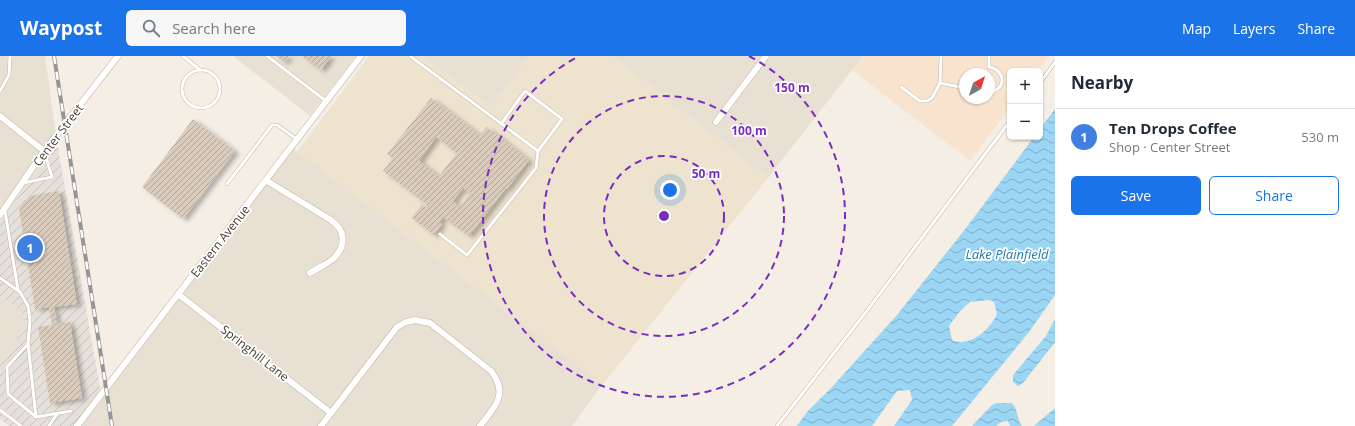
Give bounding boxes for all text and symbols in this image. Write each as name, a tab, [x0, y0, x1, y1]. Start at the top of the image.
search box	[126, 10, 406, 46]
text: Waypost	[20, 15, 102, 41]
icon: search	[140, 17, 162, 39]
text: Search here	[172, 18, 256, 38]
text: Map	[1182, 19, 1211, 38]
text: Layers	[1233, 19, 1275, 38]
text: Share	[1297, 19, 1335, 38]
north arrow	[959, 68, 995, 104]
map controls	[1007, 68, 1043, 140]
button: +	[1007, 68, 1043, 104]
text: Nearby	[1071, 71, 1133, 94]
text: 150 m	[774, 79, 810, 96]
street label: Center Street	[29, 100, 87, 170]
button: −	[1007, 104, 1043, 140]
text: Ten Drops Coffee	[1109, 118, 1237, 138]
text: 100 m	[731, 122, 767, 139]
text: 1	[1080, 128, 1088, 146]
text: 530 m	[1301, 128, 1339, 146]
text: Shop · Center Street	[1109, 138, 1230, 156]
text: 50 m	[692, 165, 720, 182]
button: Save	[1071, 176, 1201, 215]
button: Share	[1209, 176, 1339, 215]
your location	[660, 180, 680, 200]
street label: Eastern Avenue	[186, 201, 254, 281]
centre of rings	[657, 209, 671, 223]
pin: 1	[17, 233, 43, 263]
water label: Lake Plainfield	[965, 245, 1049, 263]
street label: Springhill Lane	[217, 321, 293, 385]

